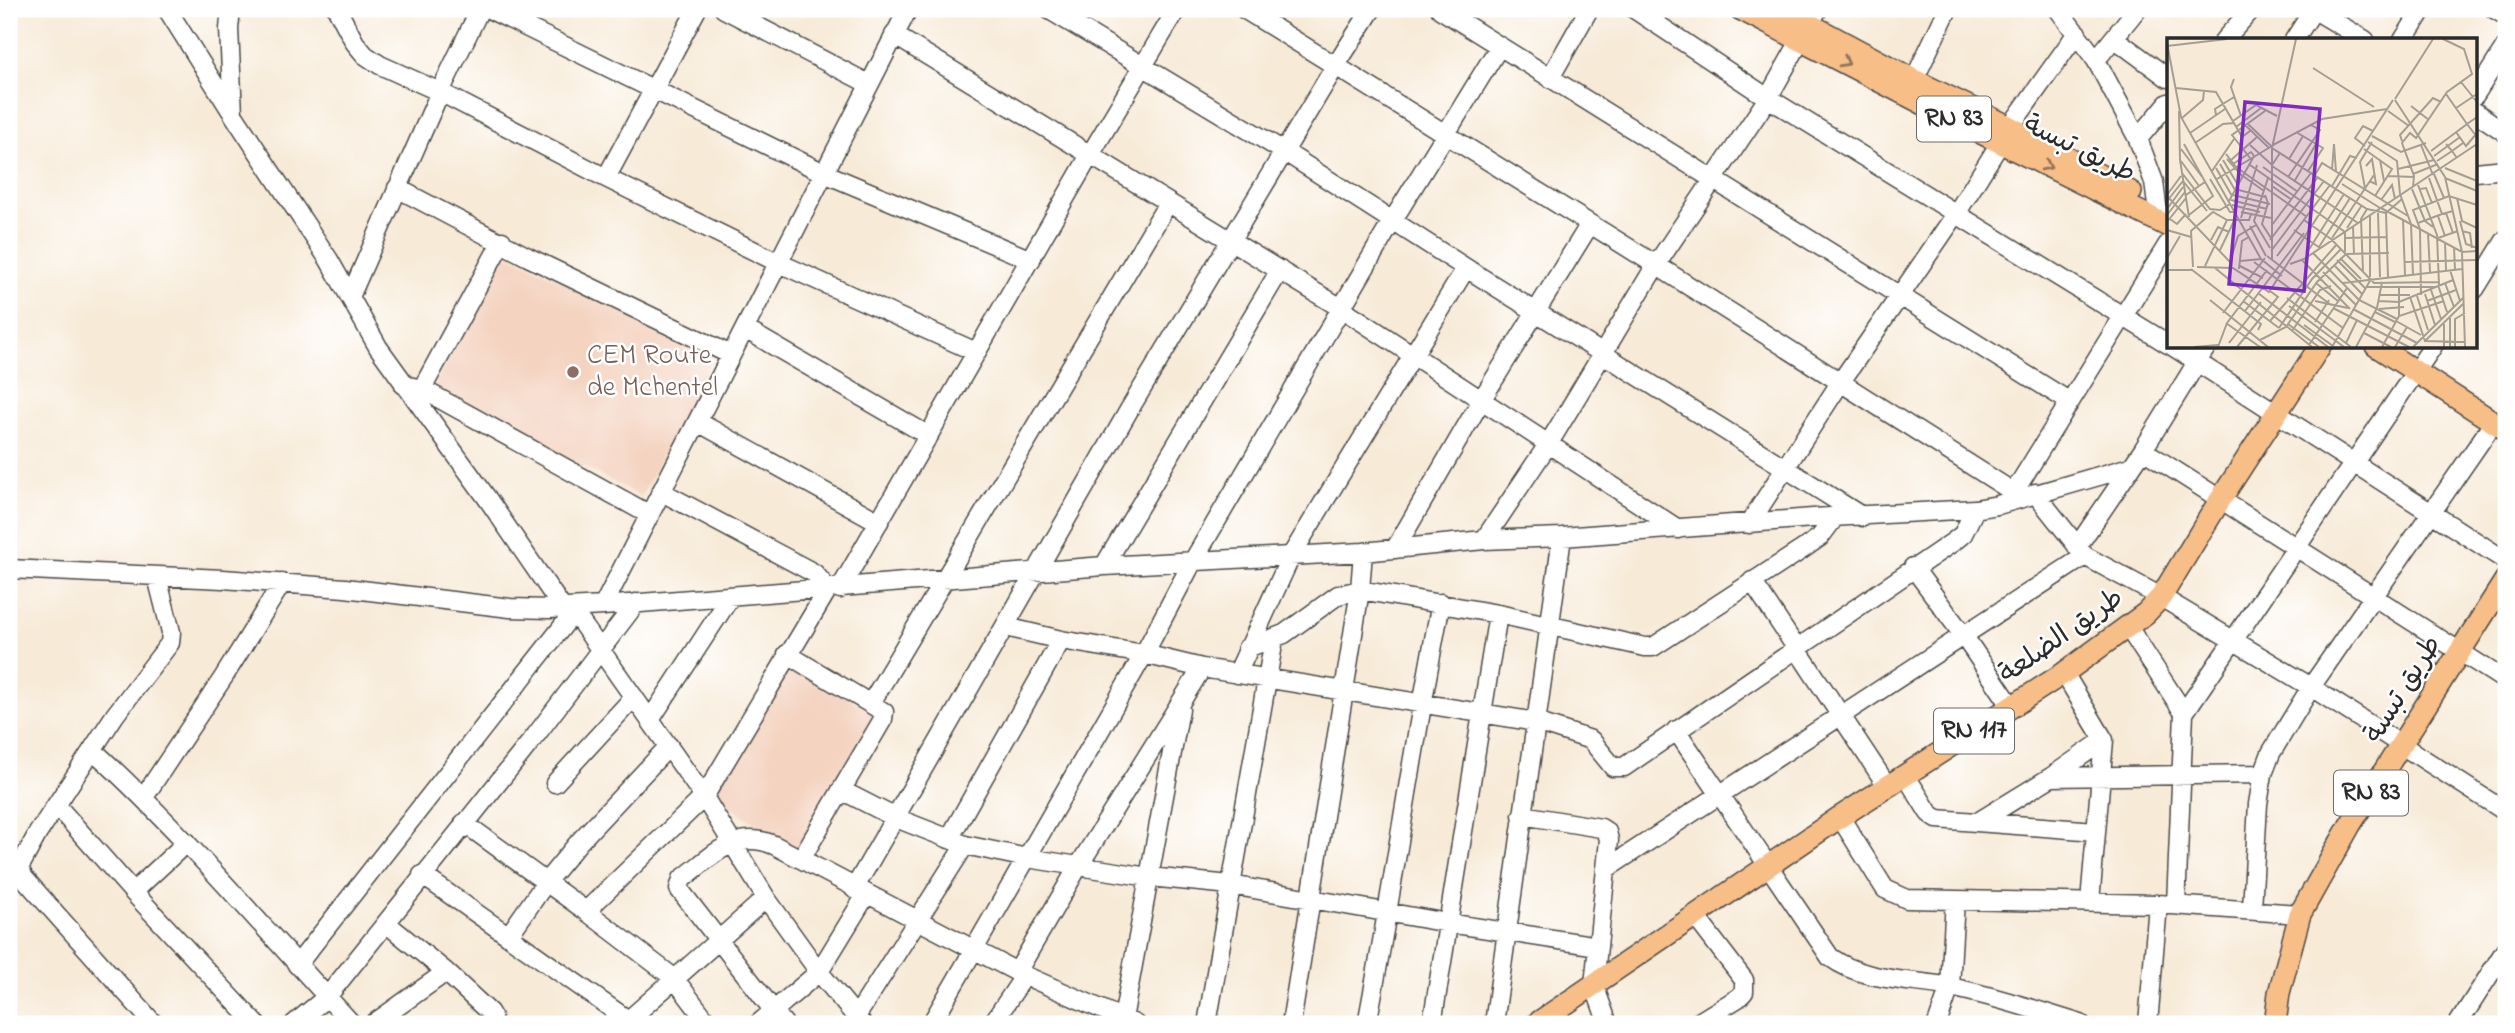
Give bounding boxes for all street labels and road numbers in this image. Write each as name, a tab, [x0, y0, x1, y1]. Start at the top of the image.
road number: RN 83	[1917, 96, 1991, 142]
street label: طريق تبسة	[2016, 105, 2142, 195]
street label: طريق الضلعة	[1991, 579, 2133, 695]
street label: طريق تبسة	[2355, 628, 2453, 752]
road number: RN 117	[1934, 708, 2014, 754]
road number: RN 83	[2334, 771, 2408, 816]

